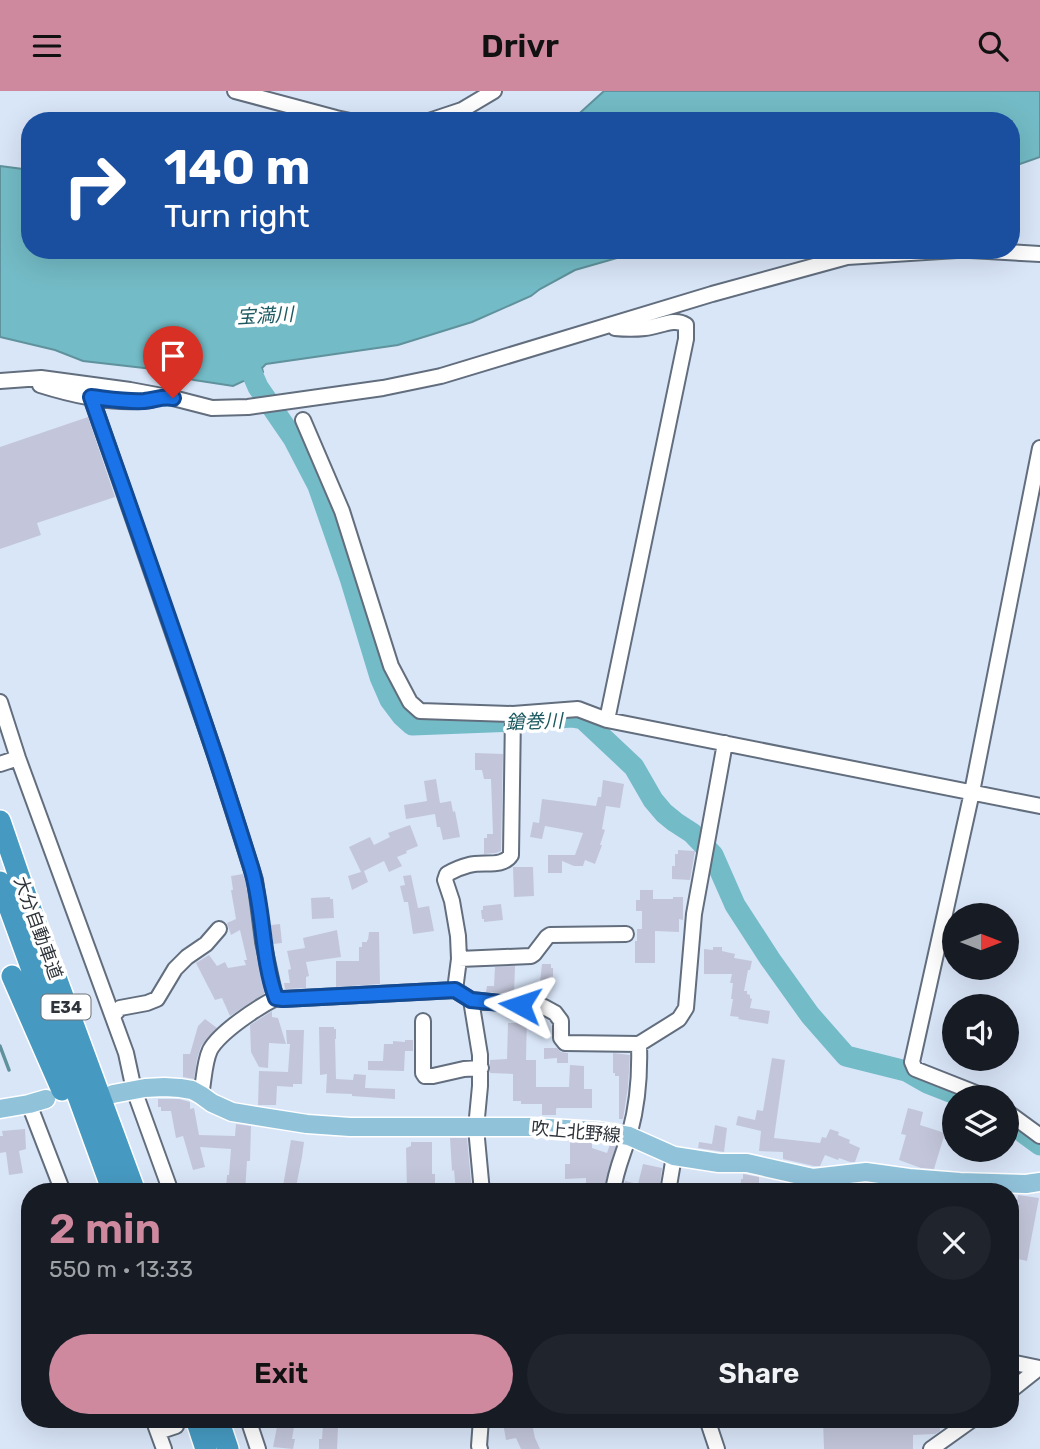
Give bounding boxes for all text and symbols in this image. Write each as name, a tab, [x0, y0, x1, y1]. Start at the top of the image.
icon: menu	[28, 27, 66, 65]
text: Drivr	[481, 27, 559, 65]
icon: search	[974, 27, 1012, 65]
text: 140 m	[164, 138, 310, 196]
icon: right	[49, 140, 140, 231]
text: Turn right	[164, 197, 309, 235]
water label: 宝満川	[236, 302, 296, 328]
pin	[143, 326, 203, 398]
icon: arrive	[154, 337, 192, 375]
water label: 鎗巻川	[505, 709, 565, 734]
street label: 大分自動車道	[9, 873, 67, 983]
north arrow	[942, 903, 1018, 980]
map controls	[942, 903, 1019, 1162]
position arrow	[483, 968, 557, 1042]
button: sound	[942, 994, 1019, 1071]
road number: E34	[42, 995, 90, 1019]
button: layers	[942, 1085, 1019, 1162]
street label: 吹上北野線	[530, 1117, 622, 1147]
text: 2 min	[49, 1204, 161, 1254]
button: close	[917, 1206, 991, 1280]
text: 550 m · 13:33	[49, 1255, 193, 1283]
button: Exit	[49, 1334, 513, 1414]
button: Share	[527, 1334, 991, 1414]

